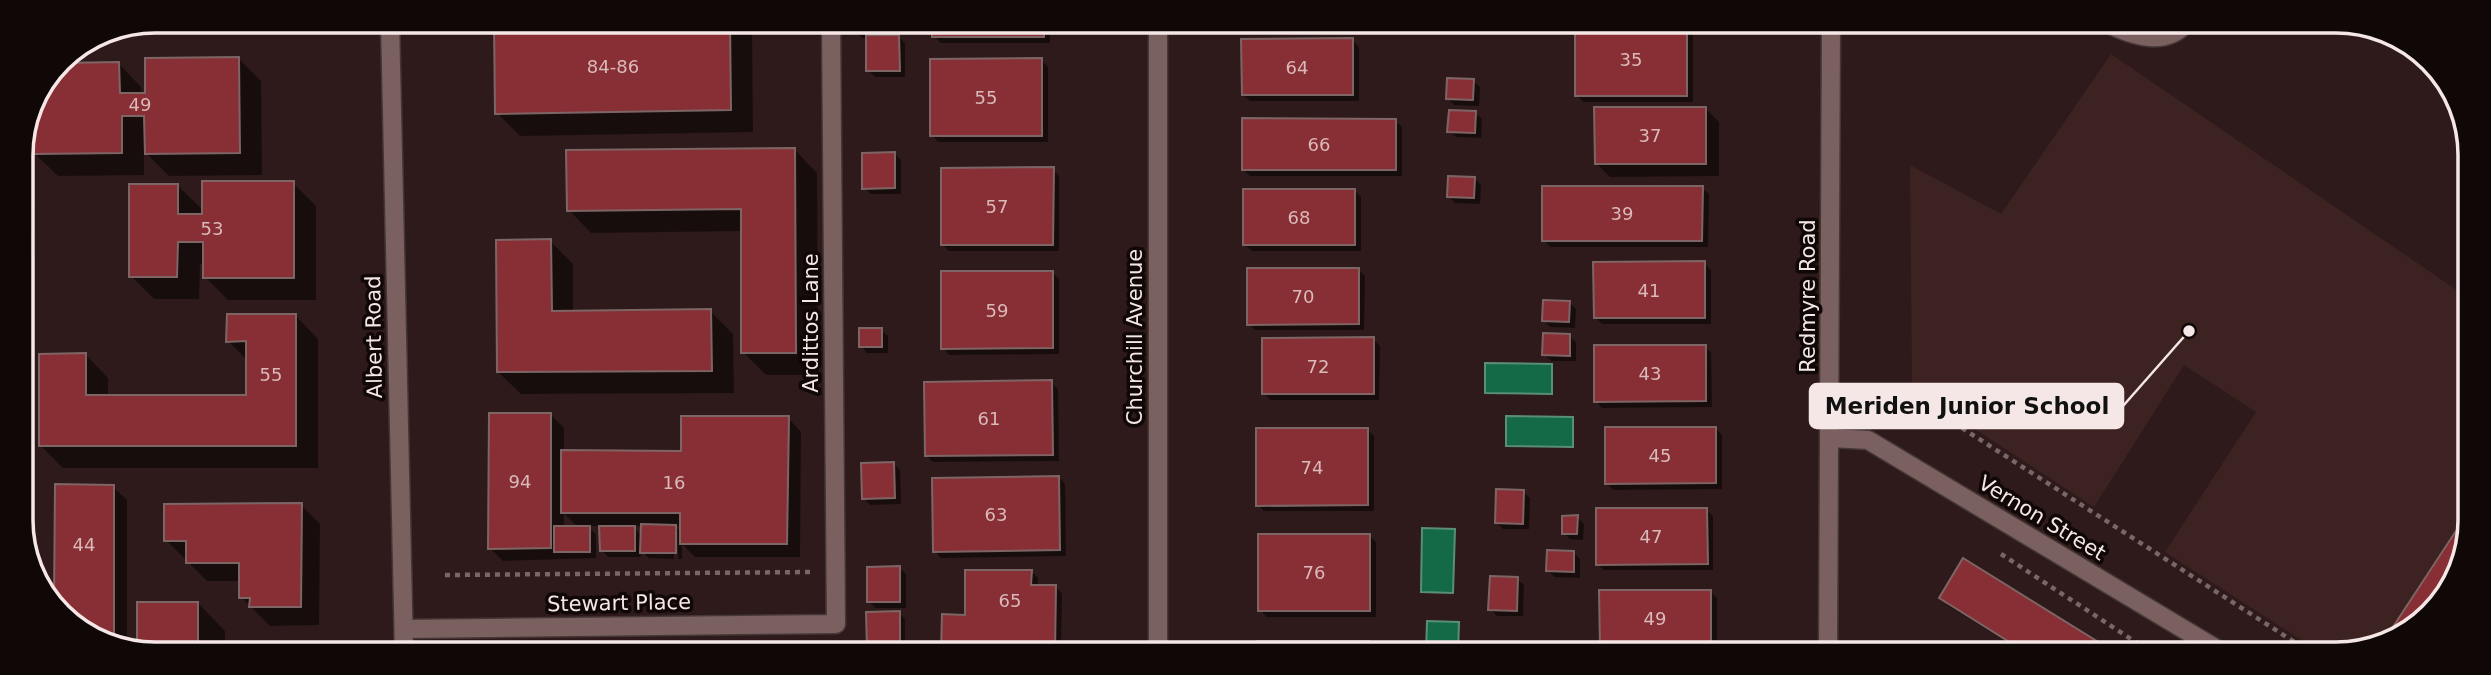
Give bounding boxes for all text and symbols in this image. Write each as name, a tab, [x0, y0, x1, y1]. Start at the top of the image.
house number: 35	[1620, 49, 1642, 70]
house number: 84-86	[587, 56, 639, 77]
house number: 64	[1286, 57, 1308, 78]
house number: 55	[975, 87, 997, 108]
house number: 49	[129, 94, 151, 115]
house number: 37	[1639, 125, 1661, 146]
house number: 66	[1308, 134, 1330, 155]
house number: 57	[986, 196, 1008, 217]
house number: 39	[1611, 203, 1633, 224]
house number: 68	[1288, 207, 1310, 228]
house number: 53	[201, 218, 223, 239]
street label: Redmyre Road	[1796, 219, 1820, 373]
street label: Churchill Avenue	[1123, 249, 1147, 425]
street label: Ardittos Lane	[799, 253, 823, 393]
street label: Albert Road	[361, 275, 387, 399]
house number: 41	[1638, 280, 1660, 301]
house number: 70	[1292, 286, 1314, 307]
house number: 59	[986, 300, 1008, 321]
house number: 72	[1307, 356, 1329, 377]
house number: 43	[1639, 363, 1661, 384]
house number: 55	[260, 364, 282, 385]
callout: Meriden Junior School	[1810, 384, 2123, 428]
text: Meriden Junior School	[1825, 393, 2109, 419]
house number: 61	[978, 408, 1000, 429]
house number: 45	[1649, 445, 1671, 466]
house number: 74	[1301, 457, 1323, 478]
house number: 94	[509, 471, 531, 492]
street label: Vernon Street	[1974, 471, 2110, 565]
house number: 16	[663, 472, 685, 493]
house number: 63	[985, 504, 1007, 525]
house number: 47	[1640, 526, 1662, 547]
house number: 44	[73, 534, 95, 555]
house number: 76	[1303, 562, 1325, 583]
street label: Stewart Place	[547, 590, 691, 616]
house number: 65	[999, 590, 1021, 611]
house number: 49	[1644, 608, 1666, 629]

